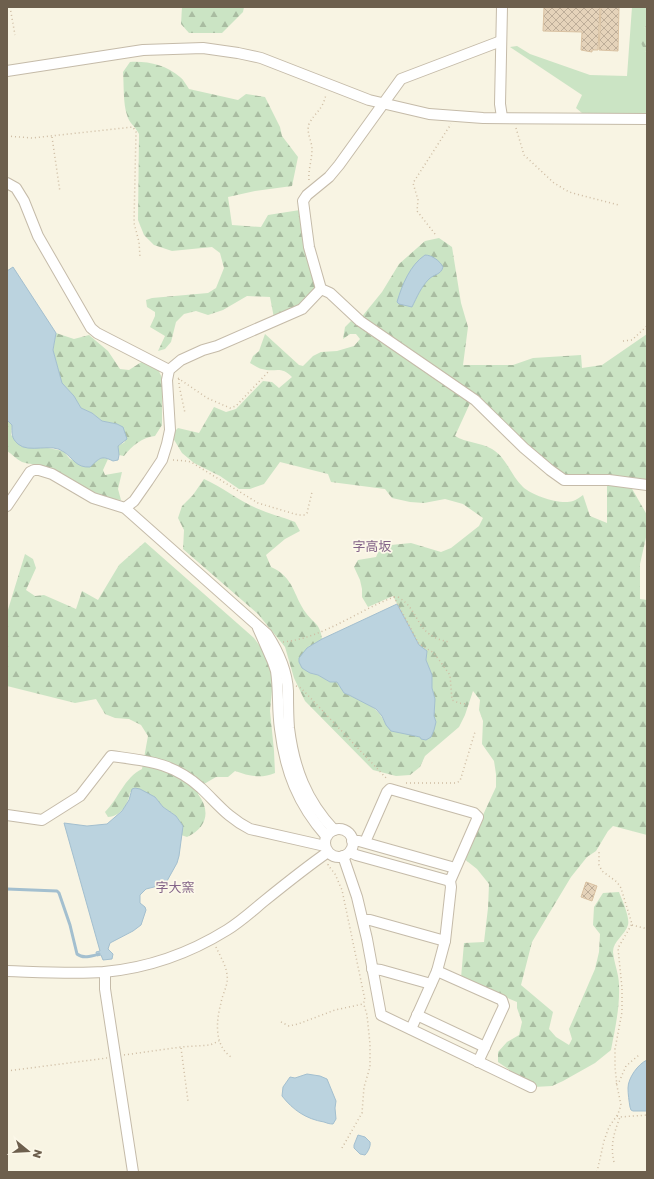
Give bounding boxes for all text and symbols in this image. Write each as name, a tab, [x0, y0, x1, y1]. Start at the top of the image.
district label: 字高坂	[352, 538, 392, 554]
district label: 字大窯	[155, 879, 195, 895]
north arrow	[8, 1131, 48, 1171]
text: N	[31, 1148, 45, 1160]

